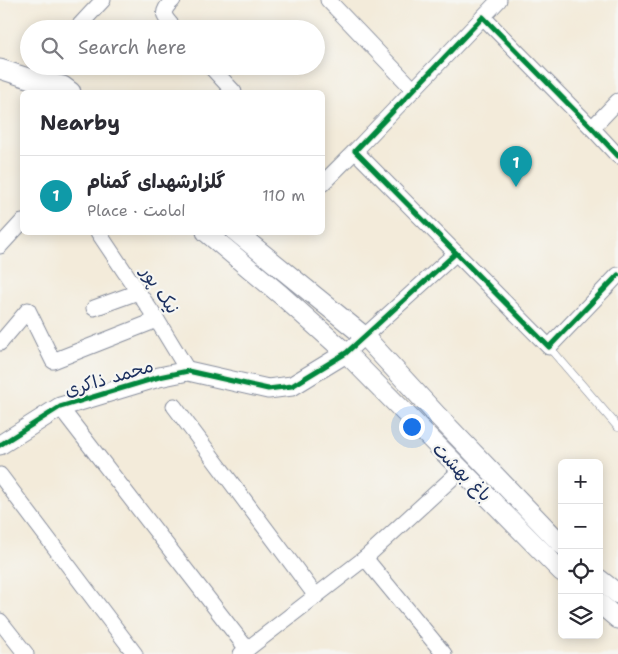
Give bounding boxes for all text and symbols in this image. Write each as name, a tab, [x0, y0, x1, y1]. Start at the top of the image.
search box	[20, 20, 325, 75]
icon: search	[38, 34, 66, 62]
text: Search here	[78, 35, 187, 60]
text: Nearby	[40, 109, 120, 137]
pin: 1	[500, 146, 532, 187]
text: گلزارشهدای گمنام	[87, 169, 225, 194]
text: 1	[52, 185, 60, 206]
text: 110 m	[262, 185, 305, 206]
text: Place · امامت	[87, 200, 186, 221]
street label: نیک پور	[134, 260, 185, 319]
street label: محمد ذاکری	[62, 354, 156, 402]
your location	[399, 414, 425, 440]
street label: باغ بهشت	[427, 437, 497, 507]
map controls	[558, 459, 603, 639]
button: +	[558, 459, 603, 504]
button: −	[558, 504, 603, 549]
button: locate	[558, 549, 603, 594]
button: layers	[558, 594, 603, 639]

